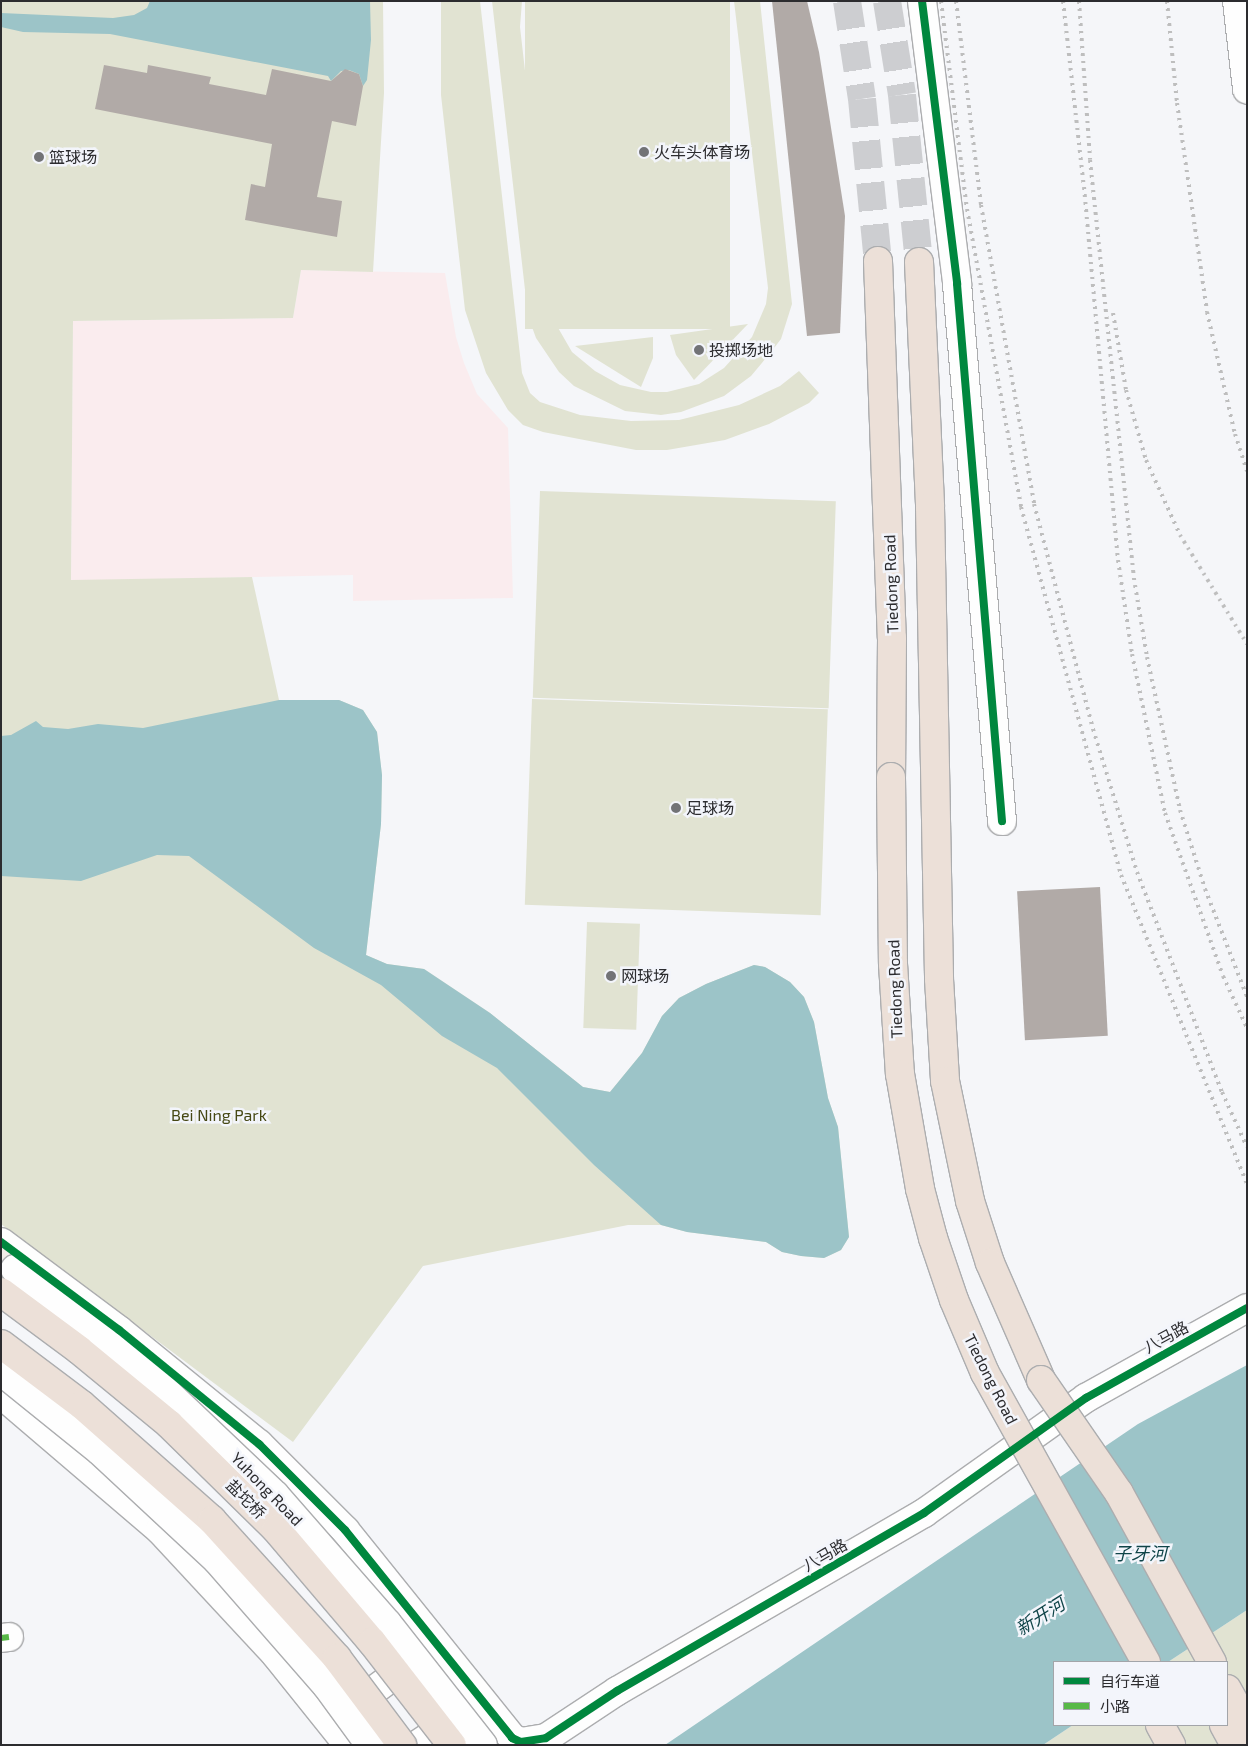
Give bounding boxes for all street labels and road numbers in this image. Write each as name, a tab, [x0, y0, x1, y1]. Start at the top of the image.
street label: Tiedong Road	[880, 534, 902, 634]
street label: Tiedong Road	[884, 939, 906, 1039]
street label: 八马路	[1140, 1317, 1192, 1357]
street label: Tiedong Road	[960, 1331, 1022, 1427]
street label: Yuhong Road	[227, 1448, 307, 1530]
street label: 盐坨桥	[222, 1475, 270, 1523]
street label: 八马路	[799, 1535, 851, 1575]

